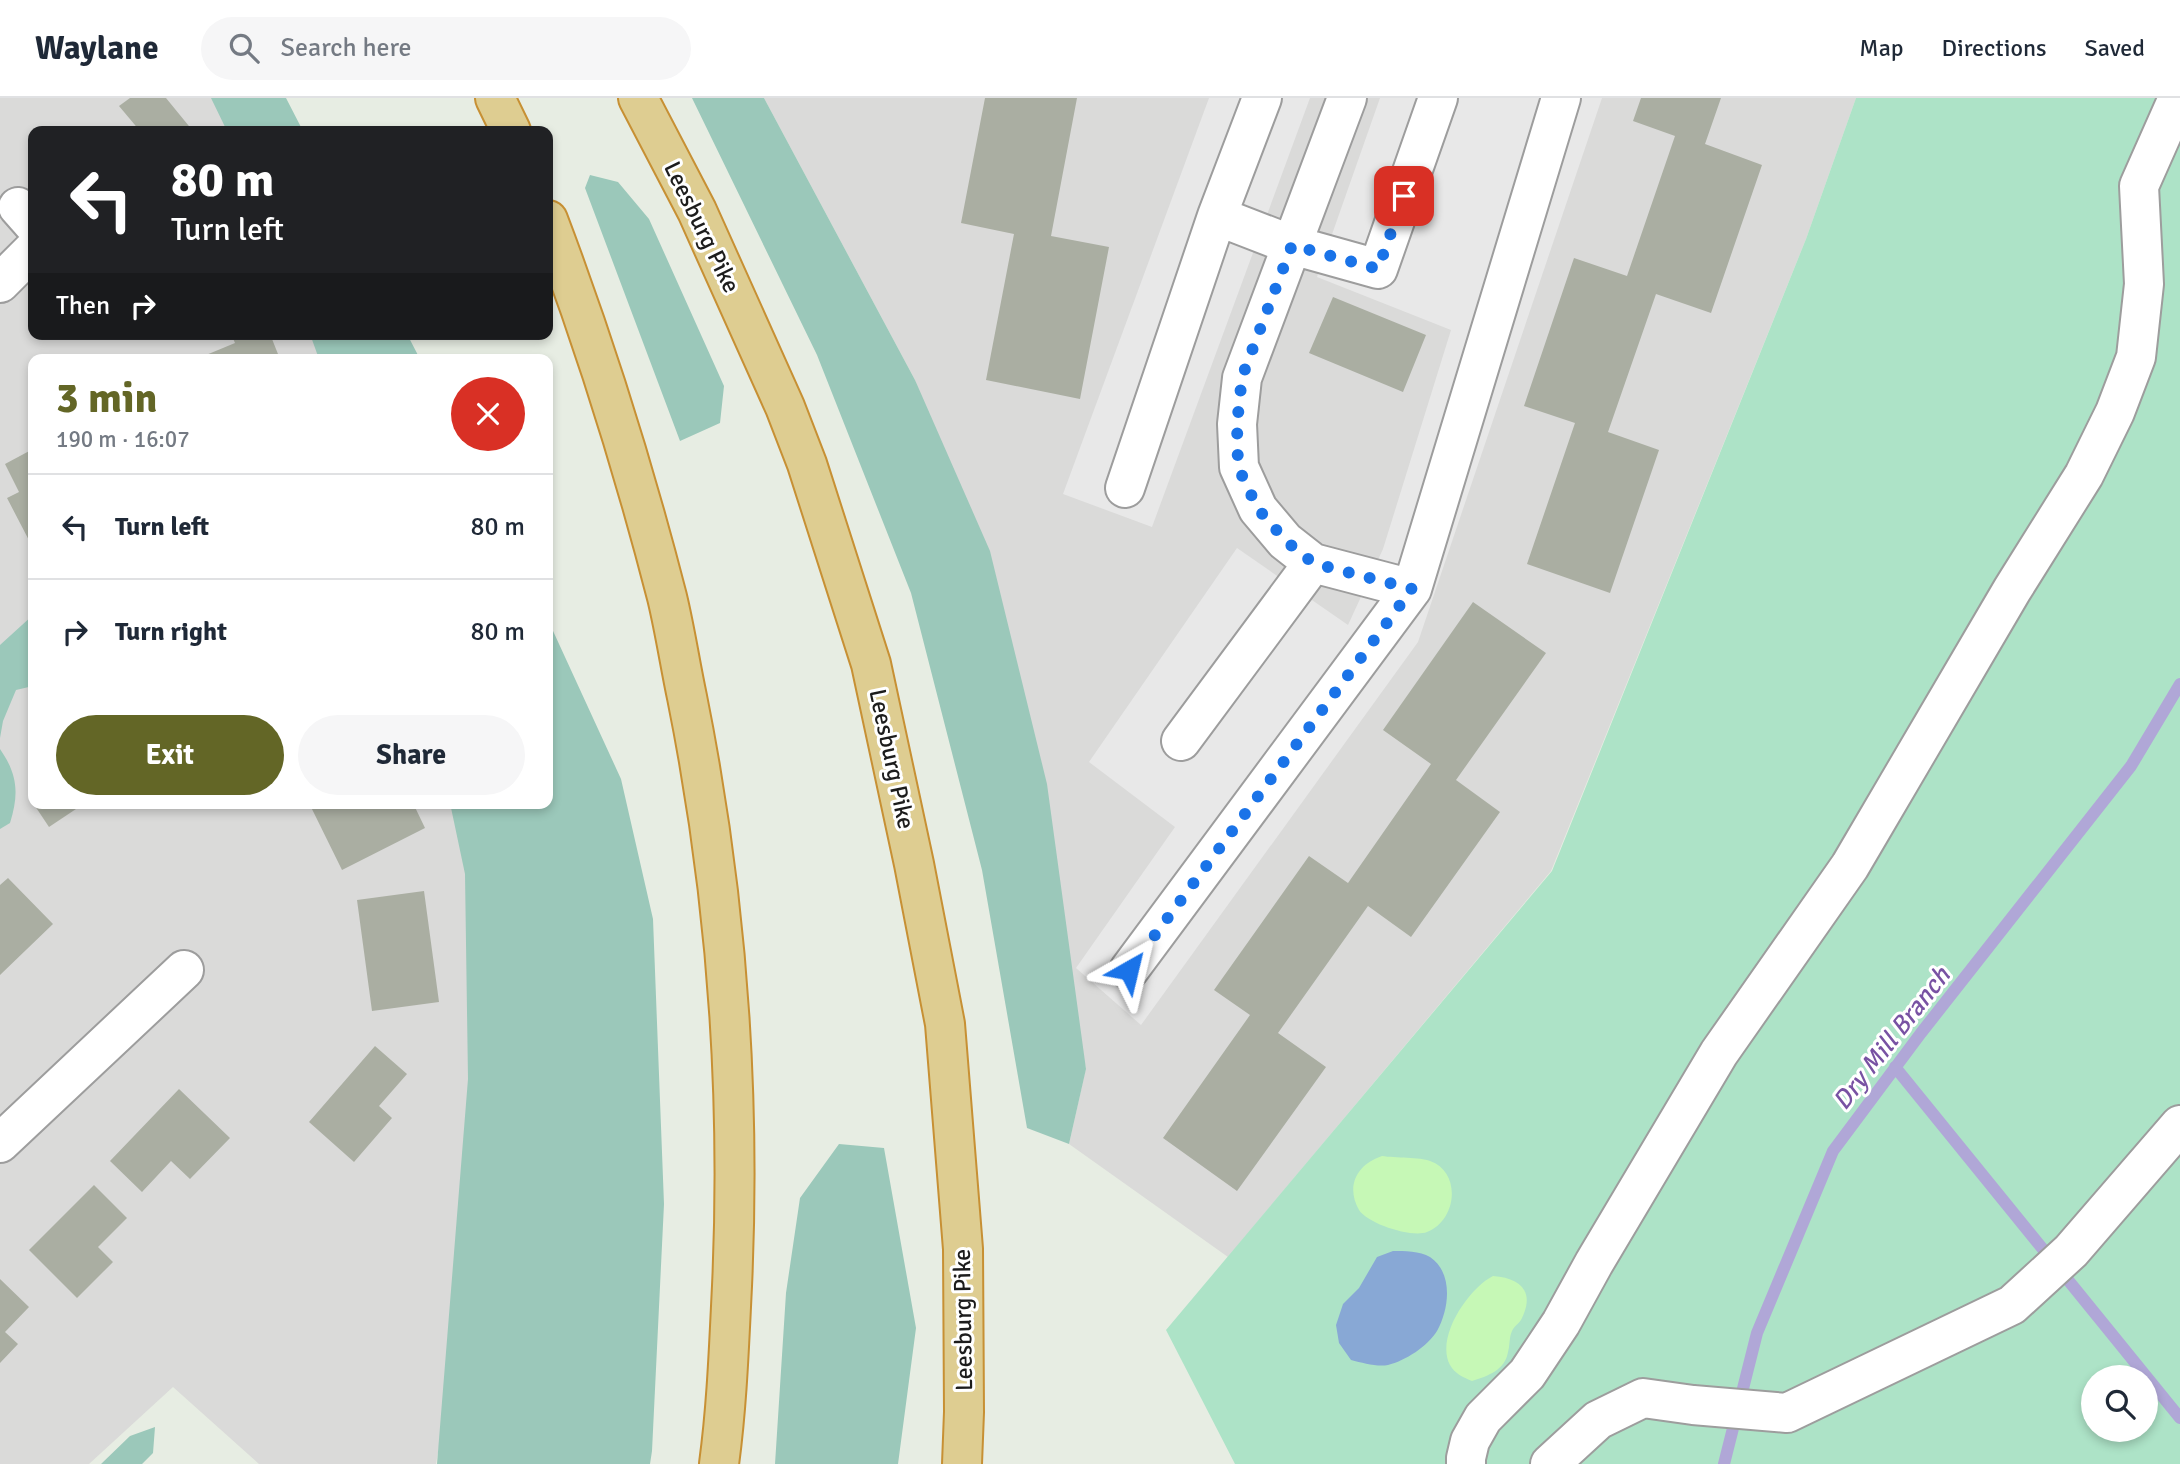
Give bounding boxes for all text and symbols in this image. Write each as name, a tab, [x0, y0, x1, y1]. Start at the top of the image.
search box	[201, 17, 691, 80]
text: Waylane	[35, 28, 159, 69]
icon: search	[225, 29, 263, 67]
text: Search here	[281, 32, 412, 64]
text: Map	[1859, 33, 1904, 63]
text: Directions	[1942, 33, 2047, 63]
text: Saved	[2085, 33, 2145, 63]
text: 80 m	[171, 150, 274, 210]
icon: left	[56, 154, 147, 245]
street label: Leesburg Pike	[657, 156, 747, 298]
pin	[1374, 166, 1434, 226]
icon: arrive	[1385, 177, 1423, 215]
text: Turn left	[171, 210, 284, 249]
icon: right	[124, 287, 162, 325]
text: Then	[56, 290, 110, 322]
text: 3 min	[56, 373, 157, 424]
button: close	[451, 377, 525, 451]
text: 190 m · 16:07	[56, 425, 190, 454]
icon: left	[56, 508, 94, 546]
text: Turn left	[115, 511, 209, 543]
text: 80 m	[470, 511, 525, 543]
icon: right	[56, 613, 94, 651]
text: Turn right	[115, 616, 227, 648]
text: 80 m	[470, 616, 525, 648]
street label: Leesburg Pike	[863, 686, 921, 832]
button: Exit	[56, 715, 284, 795]
button: Share	[298, 715, 525, 795]
position arrow	[1092, 933, 1166, 1007]
water label: Dry Mill Branch	[1826, 960, 1958, 1116]
street label: Leesburg Pike	[947, 1249, 979, 1391]
map controls	[2081, 1365, 2158, 1442]
button: search	[2081, 1365, 2158, 1442]

